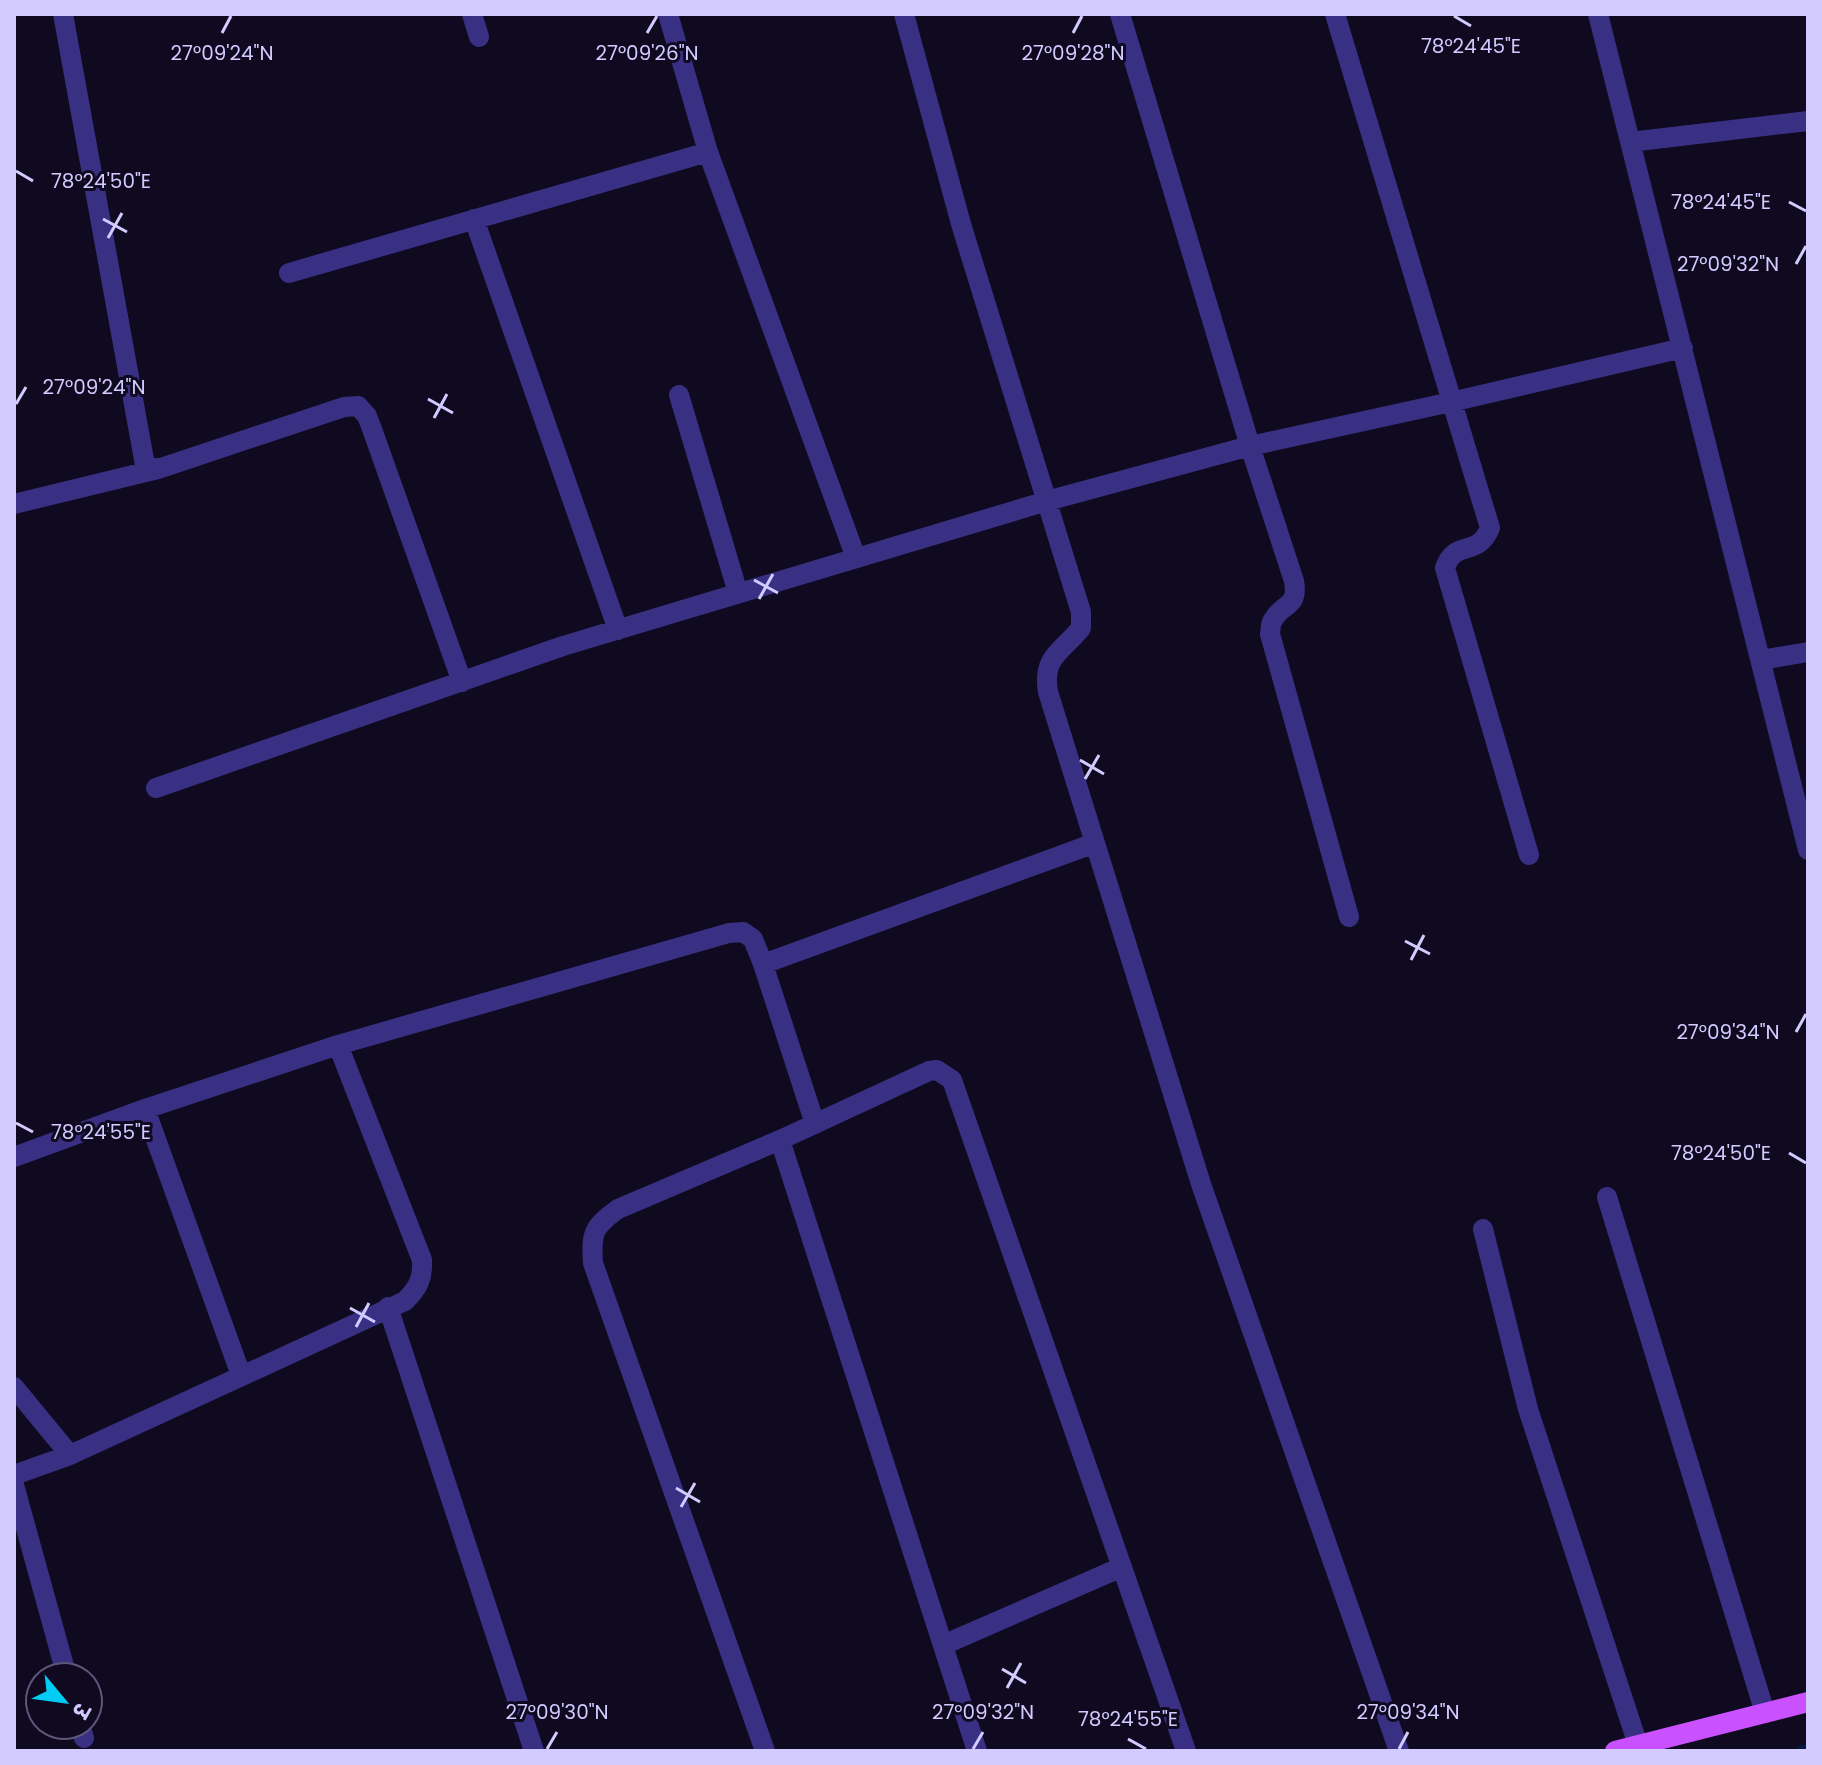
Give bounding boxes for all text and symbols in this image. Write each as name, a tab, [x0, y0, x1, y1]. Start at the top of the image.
text: 78°24'45"E	[1421, 32, 1521, 60]
text: 27°09'24"N	[171, 39, 273, 67]
text: 27°09'26"N	[595, 39, 699, 67]
text: 27°09'28"N	[1022, 39, 1124, 67]
text: 78°24'50"E	[51, 167, 151, 195]
text: 78°24'45"E	[1671, 188, 1771, 216]
text: 27°09'32"N	[1677, 250, 1779, 278]
text: 27°09'24"N	[43, 373, 145, 401]
text: 27°09'34"N	[1676, 1018, 1780, 1046]
text: 78°24'55"E	[51, 1118, 151, 1146]
text: 78°24'50"E	[1671, 1139, 1771, 1167]
north arrow	[24, 1661, 104, 1741]
text: उ	[64, 1697, 98, 1724]
text: 27°09'30"N	[505, 1698, 609, 1726]
text: 27°09'32"N	[932, 1698, 1034, 1726]
text: 27°09'34"N	[1356, 1698, 1460, 1726]
text: 78°24'55"E	[1078, 1705, 1178, 1733]

